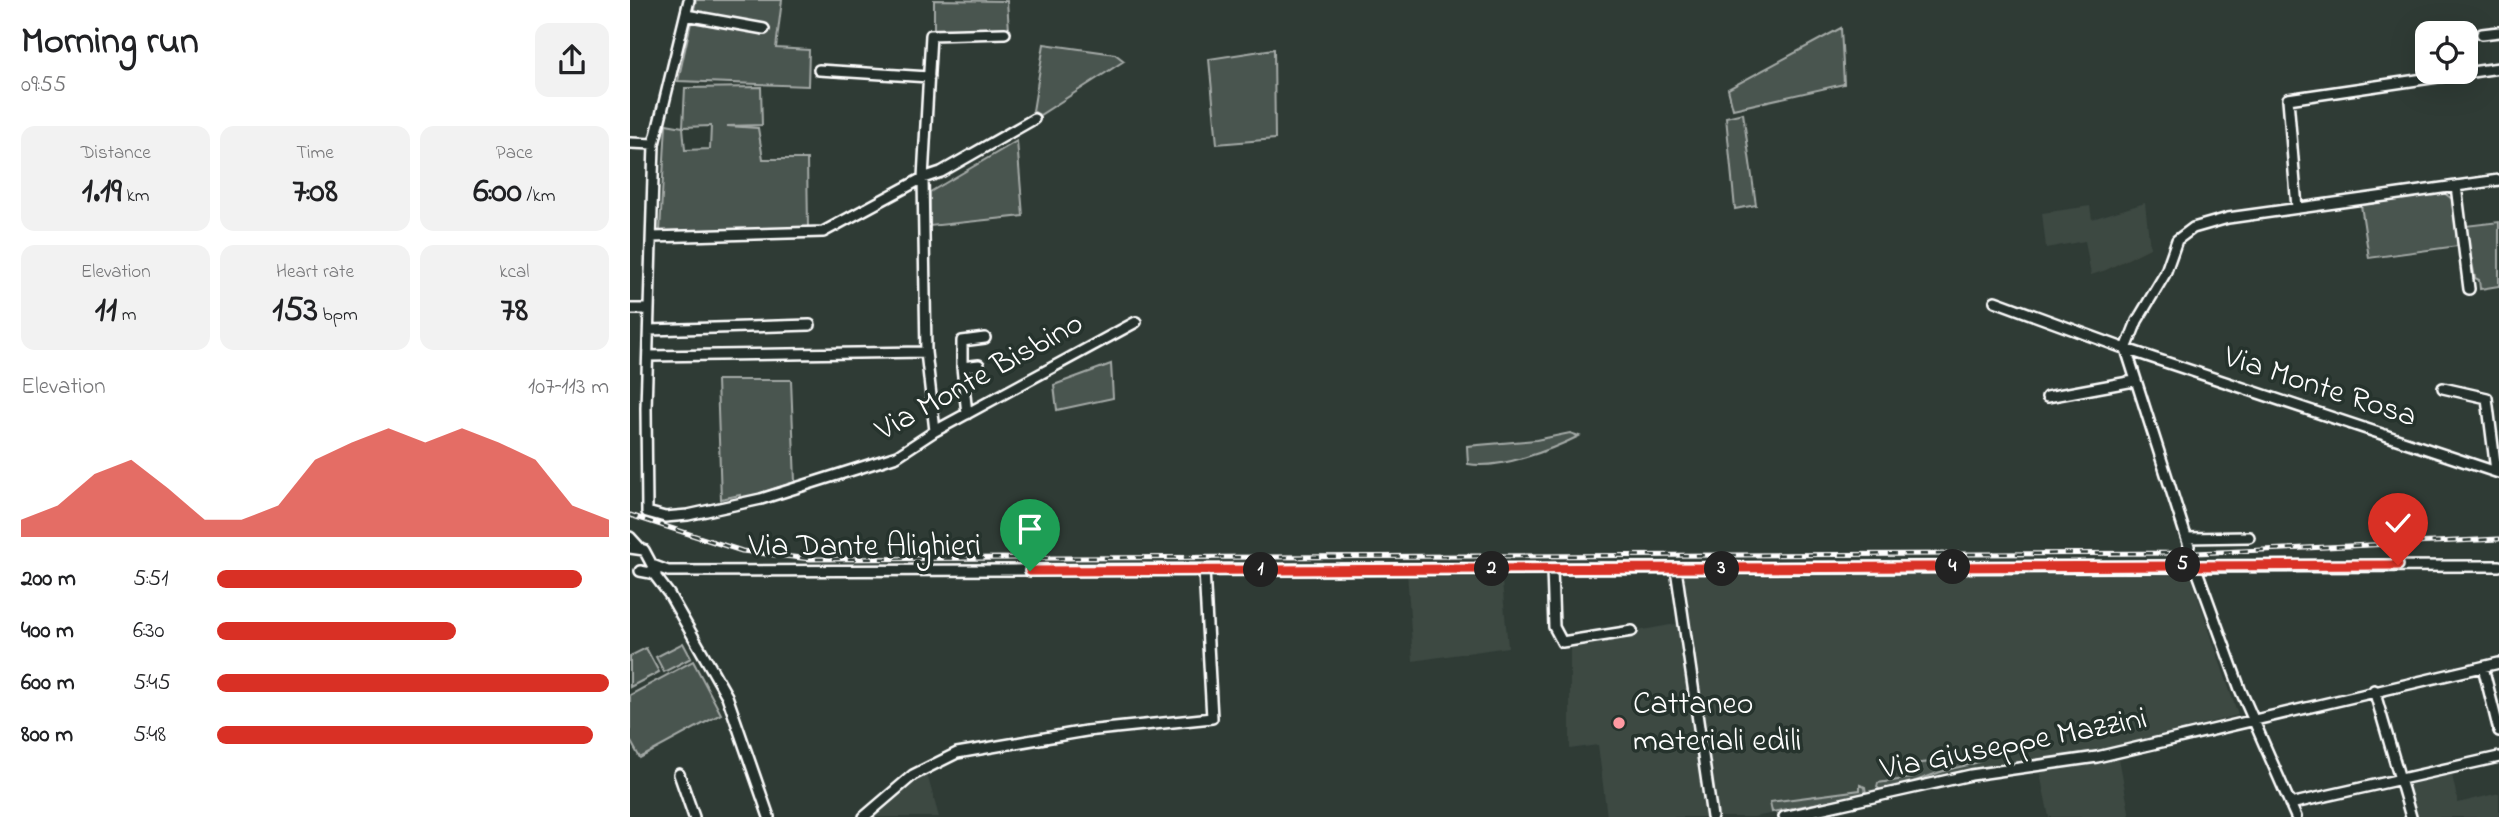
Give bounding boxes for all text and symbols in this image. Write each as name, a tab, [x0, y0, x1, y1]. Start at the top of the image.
text: Morning run	[21, 15, 199, 71]
map controls	[2415, 21, 2478, 84]
button: locate	[2415, 21, 2478, 84]
button: share	[535, 23, 609, 97]
text: 09:55	[21, 69, 66, 102]
text: Distance	[81, 140, 151, 167]
text: Time	[296, 140, 334, 167]
text: Pace	[496, 140, 533, 167]
text: 1.19	[82, 167, 122, 218]
text: 7:08	[292, 167, 338, 218]
text: 6:00	[473, 167, 522, 218]
text: km	[122, 183, 150, 210]
text: /km	[522, 183, 555, 210]
text: Elevation	[81, 259, 151, 286]
text: Heart rate	[276, 259, 354, 286]
text: kcal	[499, 259, 529, 286]
text: 11	[95, 286, 117, 337]
text: 153	[272, 286, 318, 337]
text: 78	[501, 286, 528, 337]
street label: Via Monte Bisbino	[867, 301, 1093, 455]
text: m	[117, 302, 137, 329]
text: bpm	[318, 302, 358, 329]
street label: Via Monte Rosa	[2216, 334, 2423, 441]
text: Elevation	[21, 371, 106, 404]
text: 107–113 m	[528, 371, 609, 404]
pin	[2368, 493, 2428, 565]
pin	[1000, 499, 1060, 571]
icon: check	[2379, 504, 2417, 542]
icon: arrive	[1011, 510, 1049, 548]
street label: Via Dante Alighieri	[748, 524, 981, 571]
pin: 5	[2166, 548, 2200, 582]
pin: 4	[1936, 550, 1970, 584]
text: 5	[2177, 551, 2188, 578]
pin: 1	[1244, 552, 1278, 588]
pin: 2	[1474, 552, 1510, 586]
pin: 3	[1704, 552, 1740, 586]
text: 4	[1949, 553, 1956, 580]
text: 2	[1487, 555, 1496, 582]
text: 3	[1718, 555, 1725, 582]
text: 1	[1257, 556, 1264, 583]
text: 200 m	[21, 563, 76, 596]
text: 5:51	[133, 563, 169, 596]
text: 400 m	[21, 615, 74, 648]
text: 6:30	[133, 615, 165, 648]
text: 600 m	[21, 667, 75, 700]
text: 5:45	[133, 667, 171, 700]
place label: Cattaneo materiali edili	[1633, 682, 1802, 766]
street label: Via Giuseppe Mazzini	[1876, 696, 2151, 794]
marker: Cattaneo materiali edili	[1611, 715, 1627, 731]
text: 800 m	[21, 719, 73, 752]
text: 5:48	[133, 719, 166, 752]

